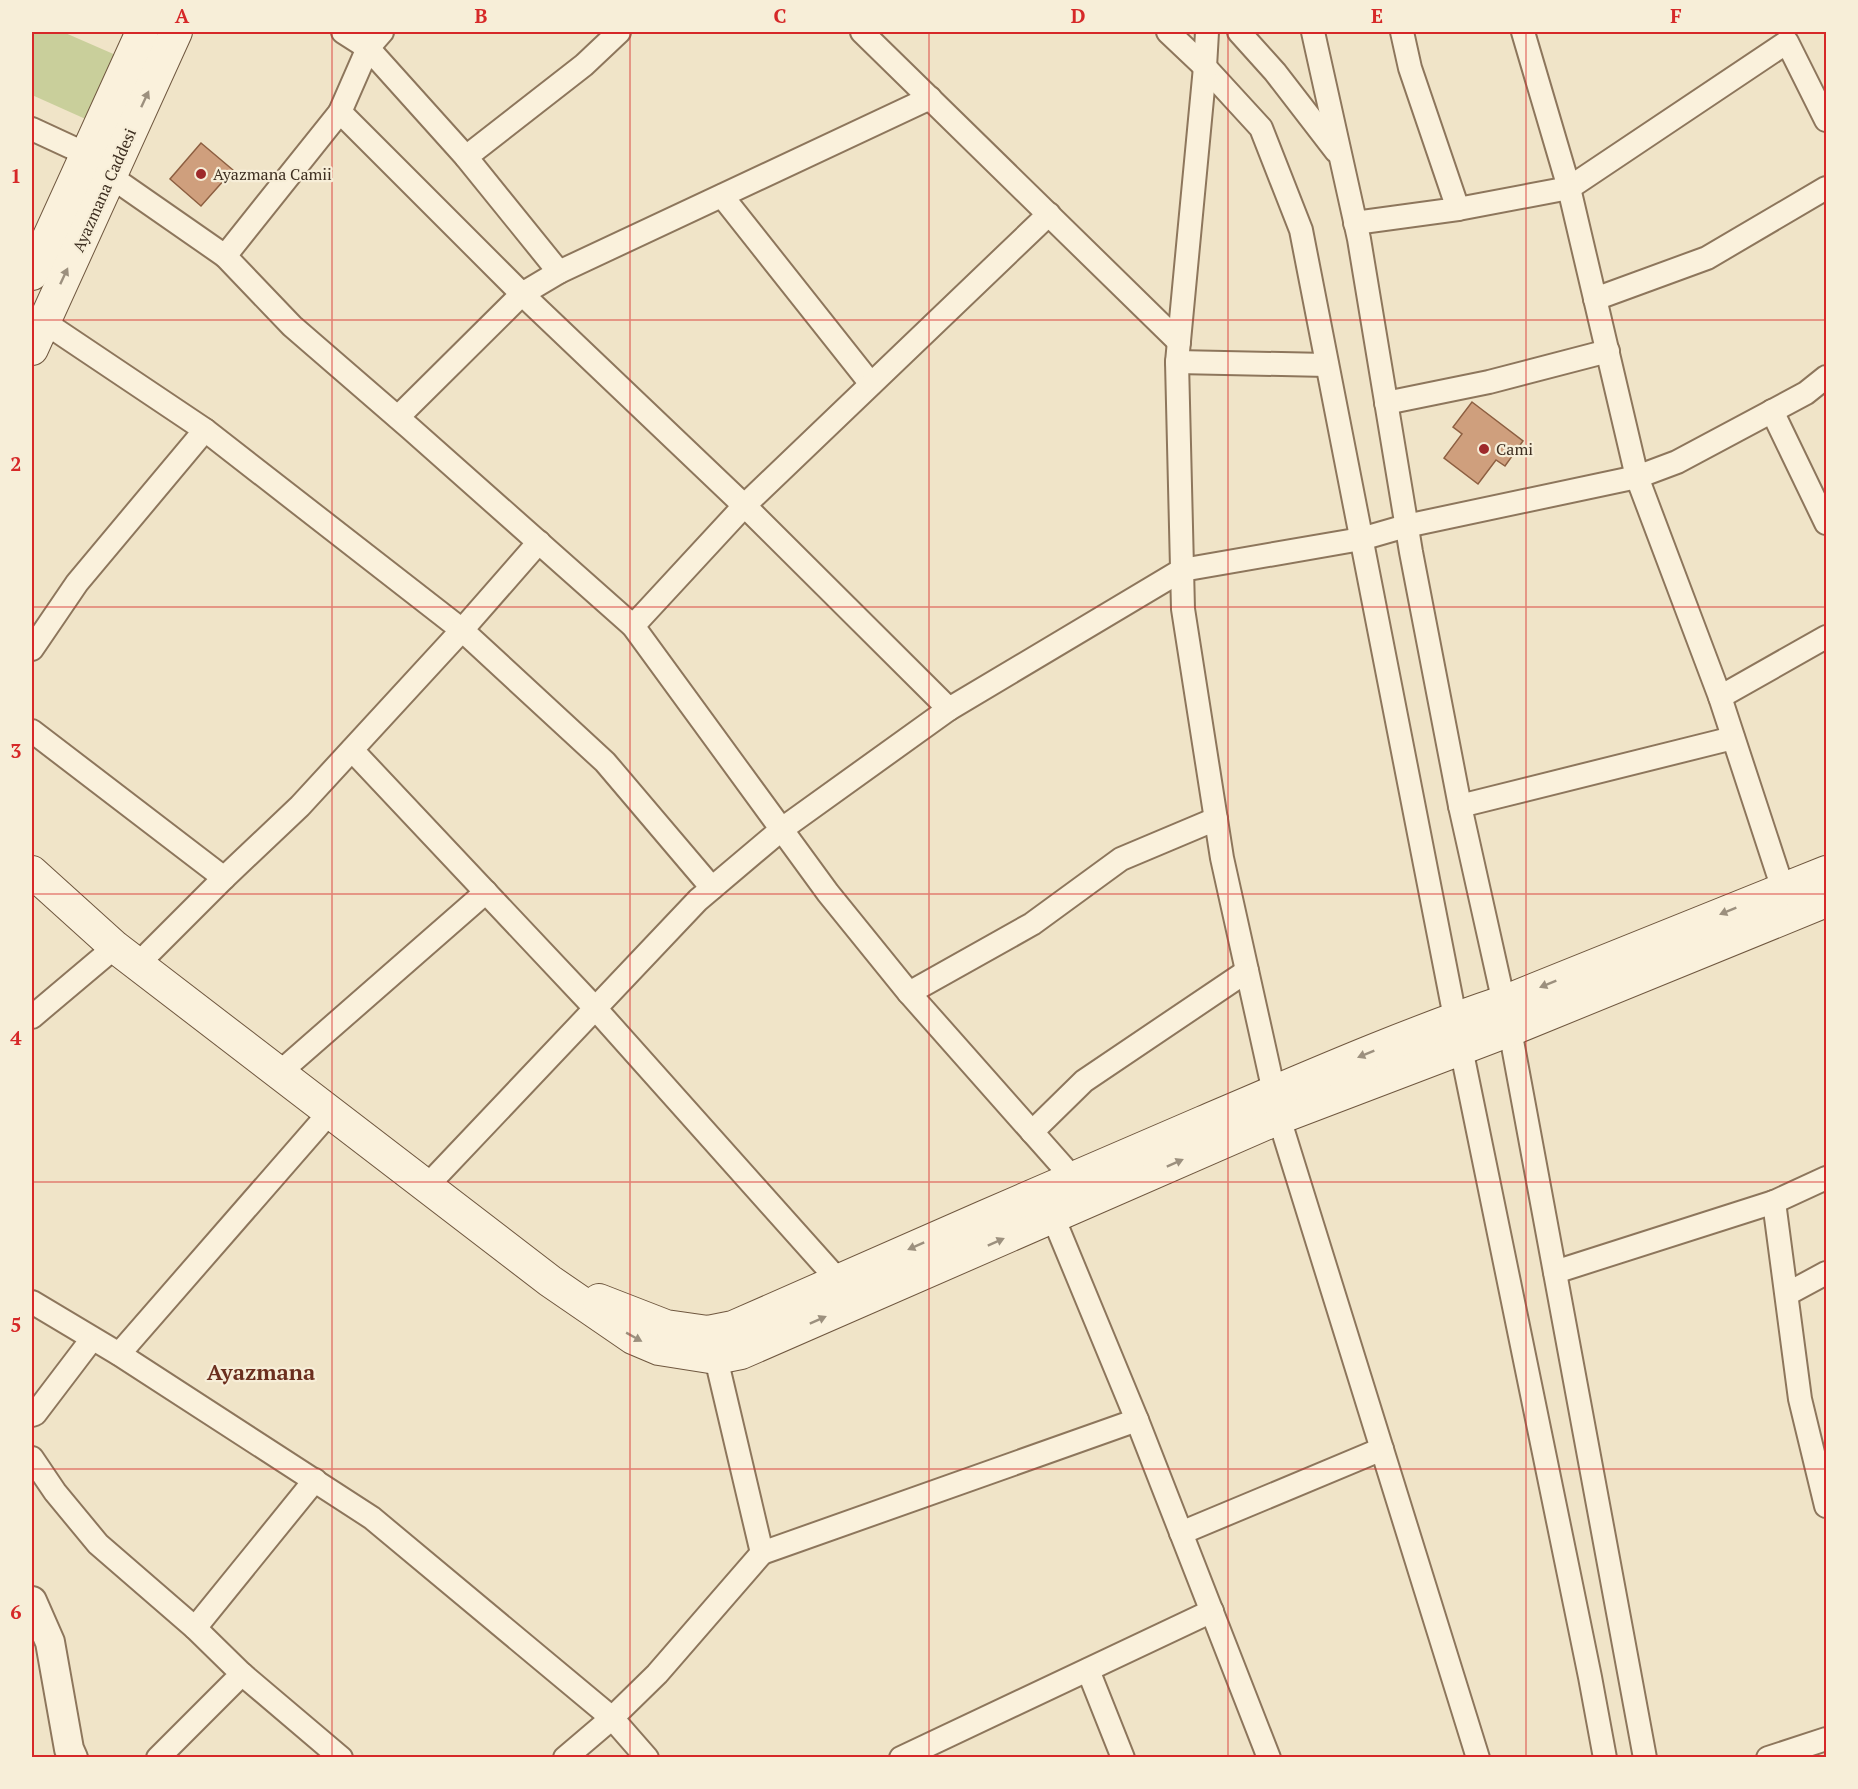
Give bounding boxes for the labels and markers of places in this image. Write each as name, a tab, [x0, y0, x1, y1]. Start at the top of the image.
place label: Ayazmana Camii	[213, 163, 332, 185]
marker: Ayazmana Camii	[194, 167, 208, 181]
place label: Cami	[1496, 438, 1533, 460]
marker: Cami	[1477, 442, 1491, 456]

